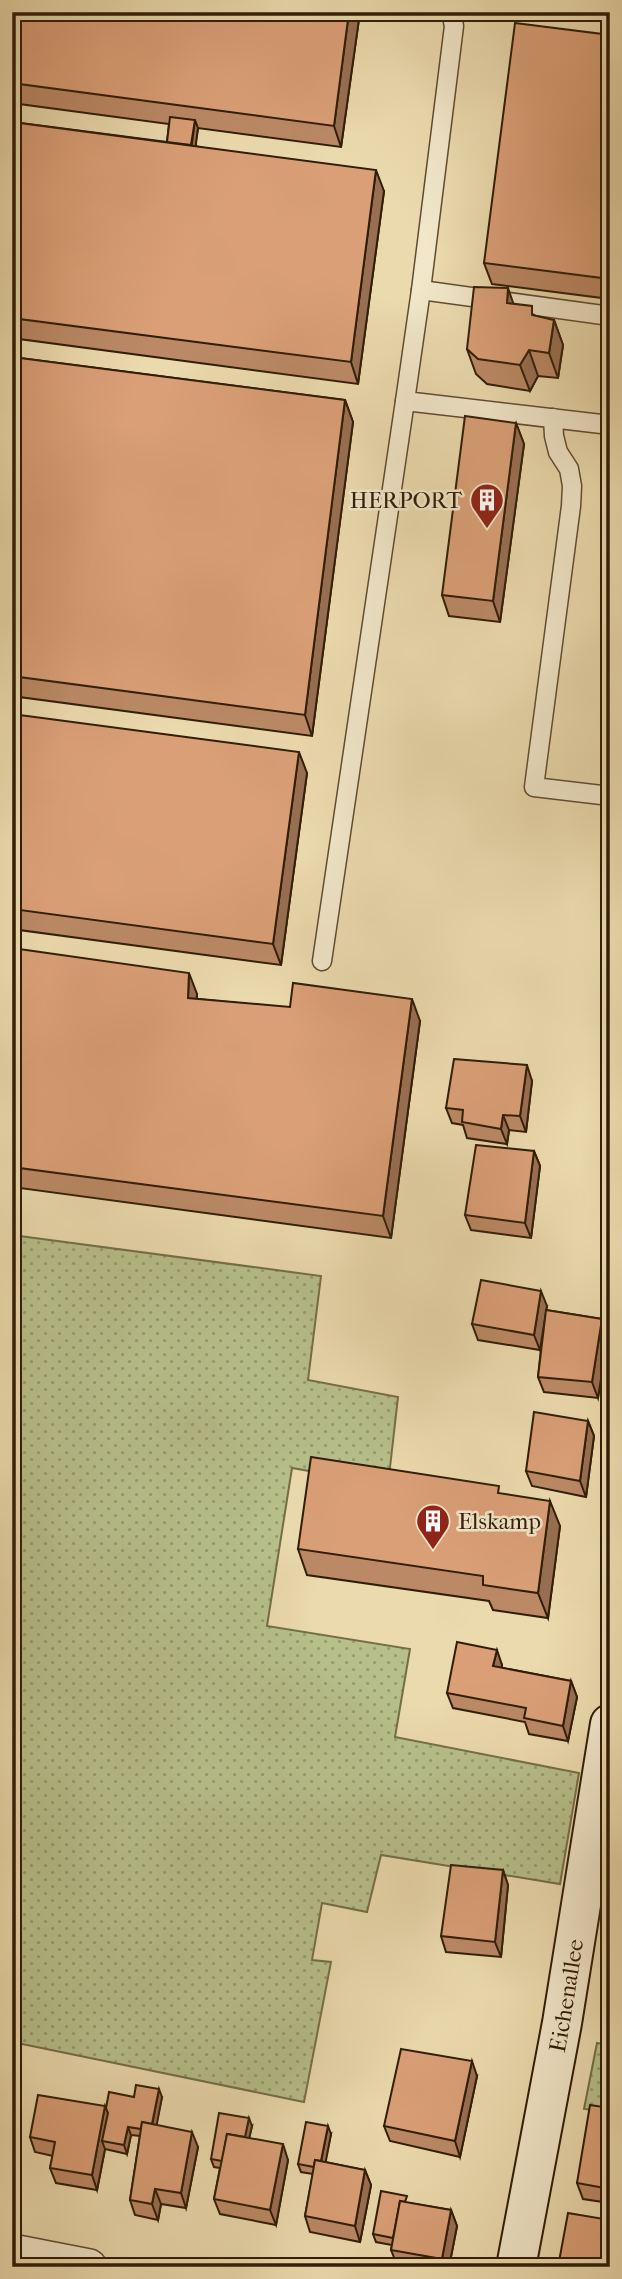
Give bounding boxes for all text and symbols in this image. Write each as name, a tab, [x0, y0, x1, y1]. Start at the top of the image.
building icon: HERPORT	[468, 481, 506, 530]
place label: HERPORT	[350, 487, 462, 514]
building icon: Elskamp	[414, 1502, 452, 1551]
place label: Elskamp	[458, 1508, 541, 1535]
street label: Eichenallee	[544, 1937, 589, 2055]

